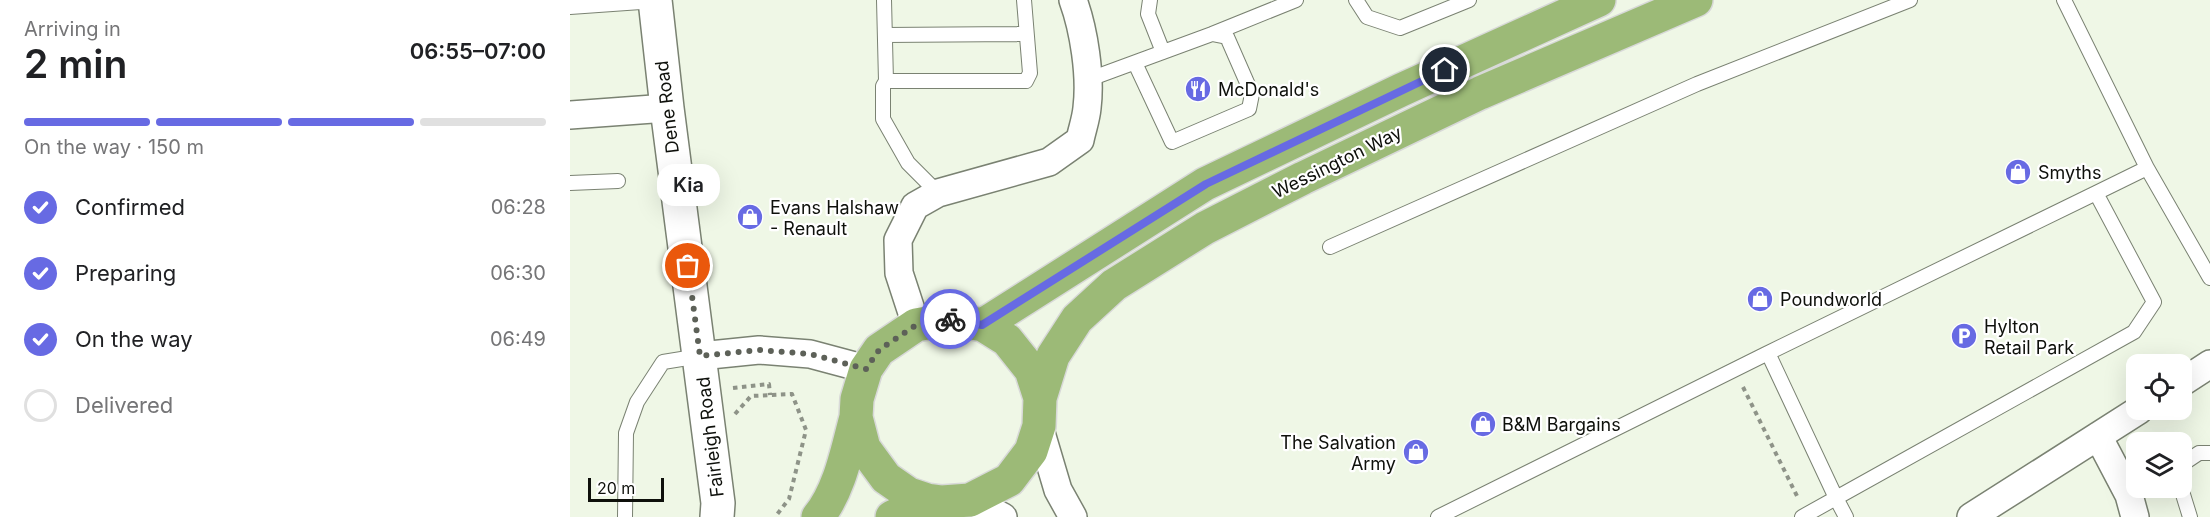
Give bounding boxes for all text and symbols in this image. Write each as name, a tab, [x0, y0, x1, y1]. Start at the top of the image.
text: Arriving in	[24, 17, 121, 41]
text: 06:55–07:00	[410, 38, 546, 64]
text: 2 min	[24, 40, 127, 87]
pin	[1419, 44, 1470, 95]
icon: home	[1428, 53, 1461, 86]
street label: Dene Road	[651, 60, 683, 154]
restaurant icon: McDonald's	[1183, 74, 1213, 104]
place label: McDonald's	[1218, 79, 1319, 100]
street label: Wessington Way	[1269, 122, 1405, 202]
text: On the way · 150 m	[24, 135, 204, 159]
shop icon: Smyths	[2003, 157, 2033, 187]
place label: Smyths	[2038, 162, 2101, 183]
callout: Kia	[656, 164, 720, 206]
text: Kia	[673, 173, 704, 197]
icon: check	[24, 191, 57, 224]
text: Confirmed	[75, 194, 185, 220]
text: 06:28	[491, 195, 546, 219]
place label: Evans Halshaw - Renault	[770, 197, 899, 239]
shop icon: Evans Halshaw - Renault	[735, 202, 765, 232]
pin	[662, 240, 713, 291]
icon: bag	[671, 249, 704, 282]
icon: check	[24, 257, 57, 290]
text: Preparing	[75, 260, 176, 286]
text: 06:30	[490, 261, 546, 285]
shop icon: Poundworld	[1745, 284, 1775, 314]
courier	[920, 289, 980, 349]
place label: Poundworld	[1780, 289, 1882, 310]
icon: bike	[934, 303, 967, 336]
place label: Hylton Retail Park	[1984, 316, 2074, 358]
parking icon: Hylton Retail Park	[1949, 321, 1979, 351]
icon: check	[24, 323, 57, 356]
text: On the way	[75, 326, 193, 352]
text: 06:49	[490, 327, 546, 351]
map controls	[2126, 354, 2192, 498]
button: locate	[2126, 354, 2192, 420]
street label: Fairleigh Road	[692, 376, 728, 498]
text: Delivered	[75, 392, 173, 418]
shop icon: B&M Bargains	[1468, 409, 1498, 439]
place label: B&M Bargains	[1502, 414, 1621, 435]
place label: The Salvation Army	[1280, 432, 1396, 474]
button: layers	[2126, 432, 2192, 498]
shop icon: The Salvation Army	[1401, 437, 1431, 467]
scale bar	[588, 475, 664, 502]
text: 20 m	[597, 478, 635, 498]

